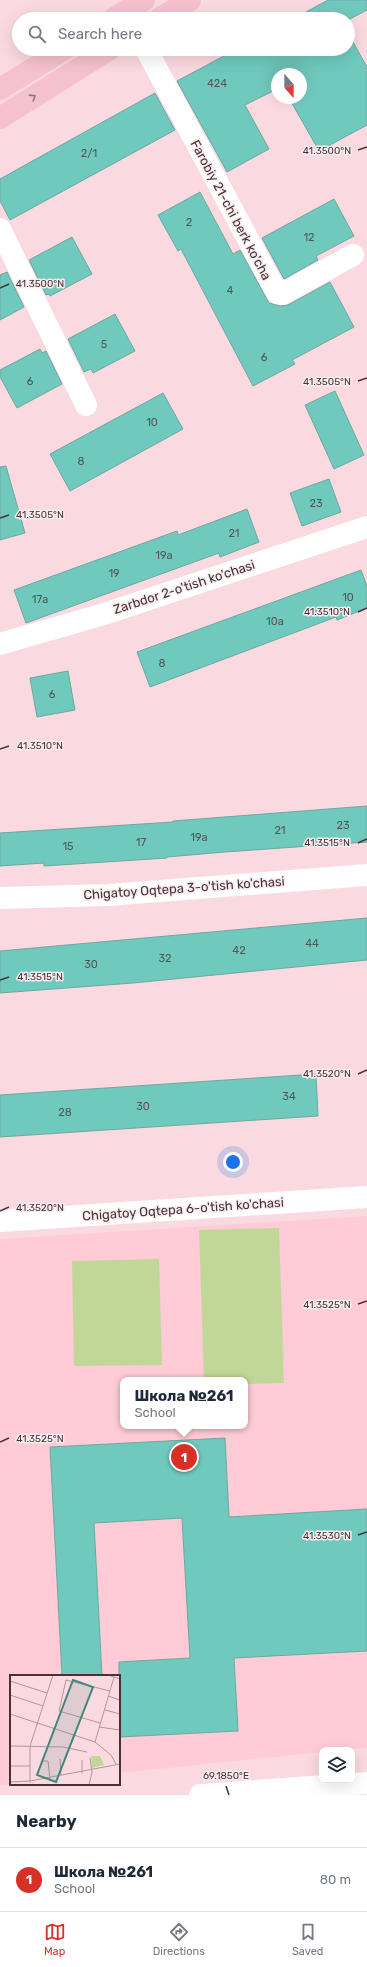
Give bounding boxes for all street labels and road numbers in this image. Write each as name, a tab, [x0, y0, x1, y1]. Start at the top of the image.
street label: Farobiy 21-chi berk ko'cha	[187, 137, 275, 283]
street label: Zarbdor 2-o'tish ko'chasi	[111, 557, 257, 617]
street label: Chigatoy Oqtepa 3-o'tish ko'chasi	[83, 873, 285, 904]
street label: Chigatoy Oqtepa 6-o'tish ko'chasi	[82, 1194, 284, 1225]

